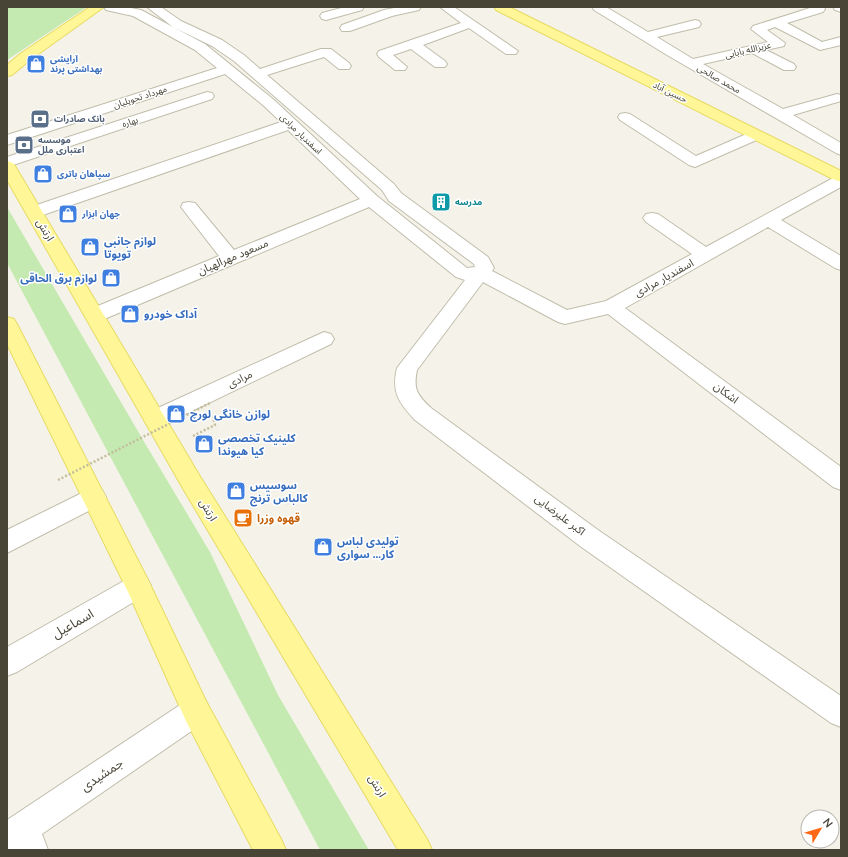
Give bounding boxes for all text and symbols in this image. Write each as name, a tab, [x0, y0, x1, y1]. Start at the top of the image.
street label: عزیزالله بابایی	[724, 39, 773, 61]
shop icon: آرایشی بهداشتی پرند	[25, 53, 47, 75]
place label: آرایشی بهداشتی پرند	[50, 53, 103, 76]
street label: محمد صالحی	[695, 62, 743, 96]
street label: حسین آباد	[651, 79, 689, 105]
street label: مهرداد تحویلیان	[112, 83, 169, 111]
bank icon: بانک صادرات	[29, 108, 51, 130]
street label: اسفندیار مرادی	[277, 111, 325, 157]
place label: بانک صادرات	[54, 113, 105, 125]
street label: بهاره	[120, 114, 140, 130]
bank icon: موسسه اعتباری ملل	[13, 134, 35, 156]
place label: موسسه اعتباری ملل	[38, 134, 84, 156]
shop icon: سپاهان باتری	[32, 163, 54, 185]
place label: سپاهان باتری	[57, 168, 111, 181]
building icon: مدرسه	[430, 191, 452, 213]
place label: مدرسه	[455, 196, 482, 208]
shop icon: جهان ابزار	[57, 203, 79, 225]
place label: جهان ابزار	[81, 208, 120, 220]
street label: ارتش	[32, 216, 58, 244]
place label: لوازم جانبی تویوتا	[104, 234, 156, 262]
street label: مسعود مهرالهیان	[195, 235, 271, 279]
shop icon: لوازم جانبی تویوتا	[79, 236, 101, 258]
street label: اسفندیار مرادی	[632, 256, 696, 300]
shop icon: لوازم برق الحاقی	[100, 267, 122, 289]
place label: لوازم برق الحاقی	[20, 271, 97, 287]
shop icon: آداک خودرو	[119, 303, 141, 325]
place label: آداک خودرو	[144, 307, 197, 322]
street label: مرادی	[225, 367, 255, 391]
street label: اشکان	[710, 379, 742, 407]
shop icon: لوازن خانگی لورچ	[165, 403, 187, 425]
place label: لوازن خانگی لورچ	[190, 407, 270, 422]
place label: کلینیک تخصصی کیا هیوندا	[218, 431, 296, 459]
shop icon: کلینیک تخصصی کیا هیوندا	[193, 433, 215, 455]
place label: سوسیس کالباس ترنج	[250, 478, 309, 507]
shop icon: سوسیس کالباس ترنج	[225, 480, 247, 502]
street label: اکبر علیرضایی	[532, 491, 588, 539]
street label: ارتش	[195, 496, 221, 524]
cafe icon: قهوه وزرا	[232, 507, 254, 529]
place label: قهوه وزرا	[257, 511, 300, 526]
place label: تولیدی لباس کار... سواری	[337, 534, 399, 562]
shop icon: تولیدی لباس کار... سواری	[312, 536, 334, 558]
street label: اسماعیل	[49, 605, 97, 643]
street label: جمشیدی	[77, 754, 127, 796]
street label: ارتش	[364, 772, 390, 800]
north arrow	[800, 809, 840, 849]
text: N	[819, 815, 836, 831]

